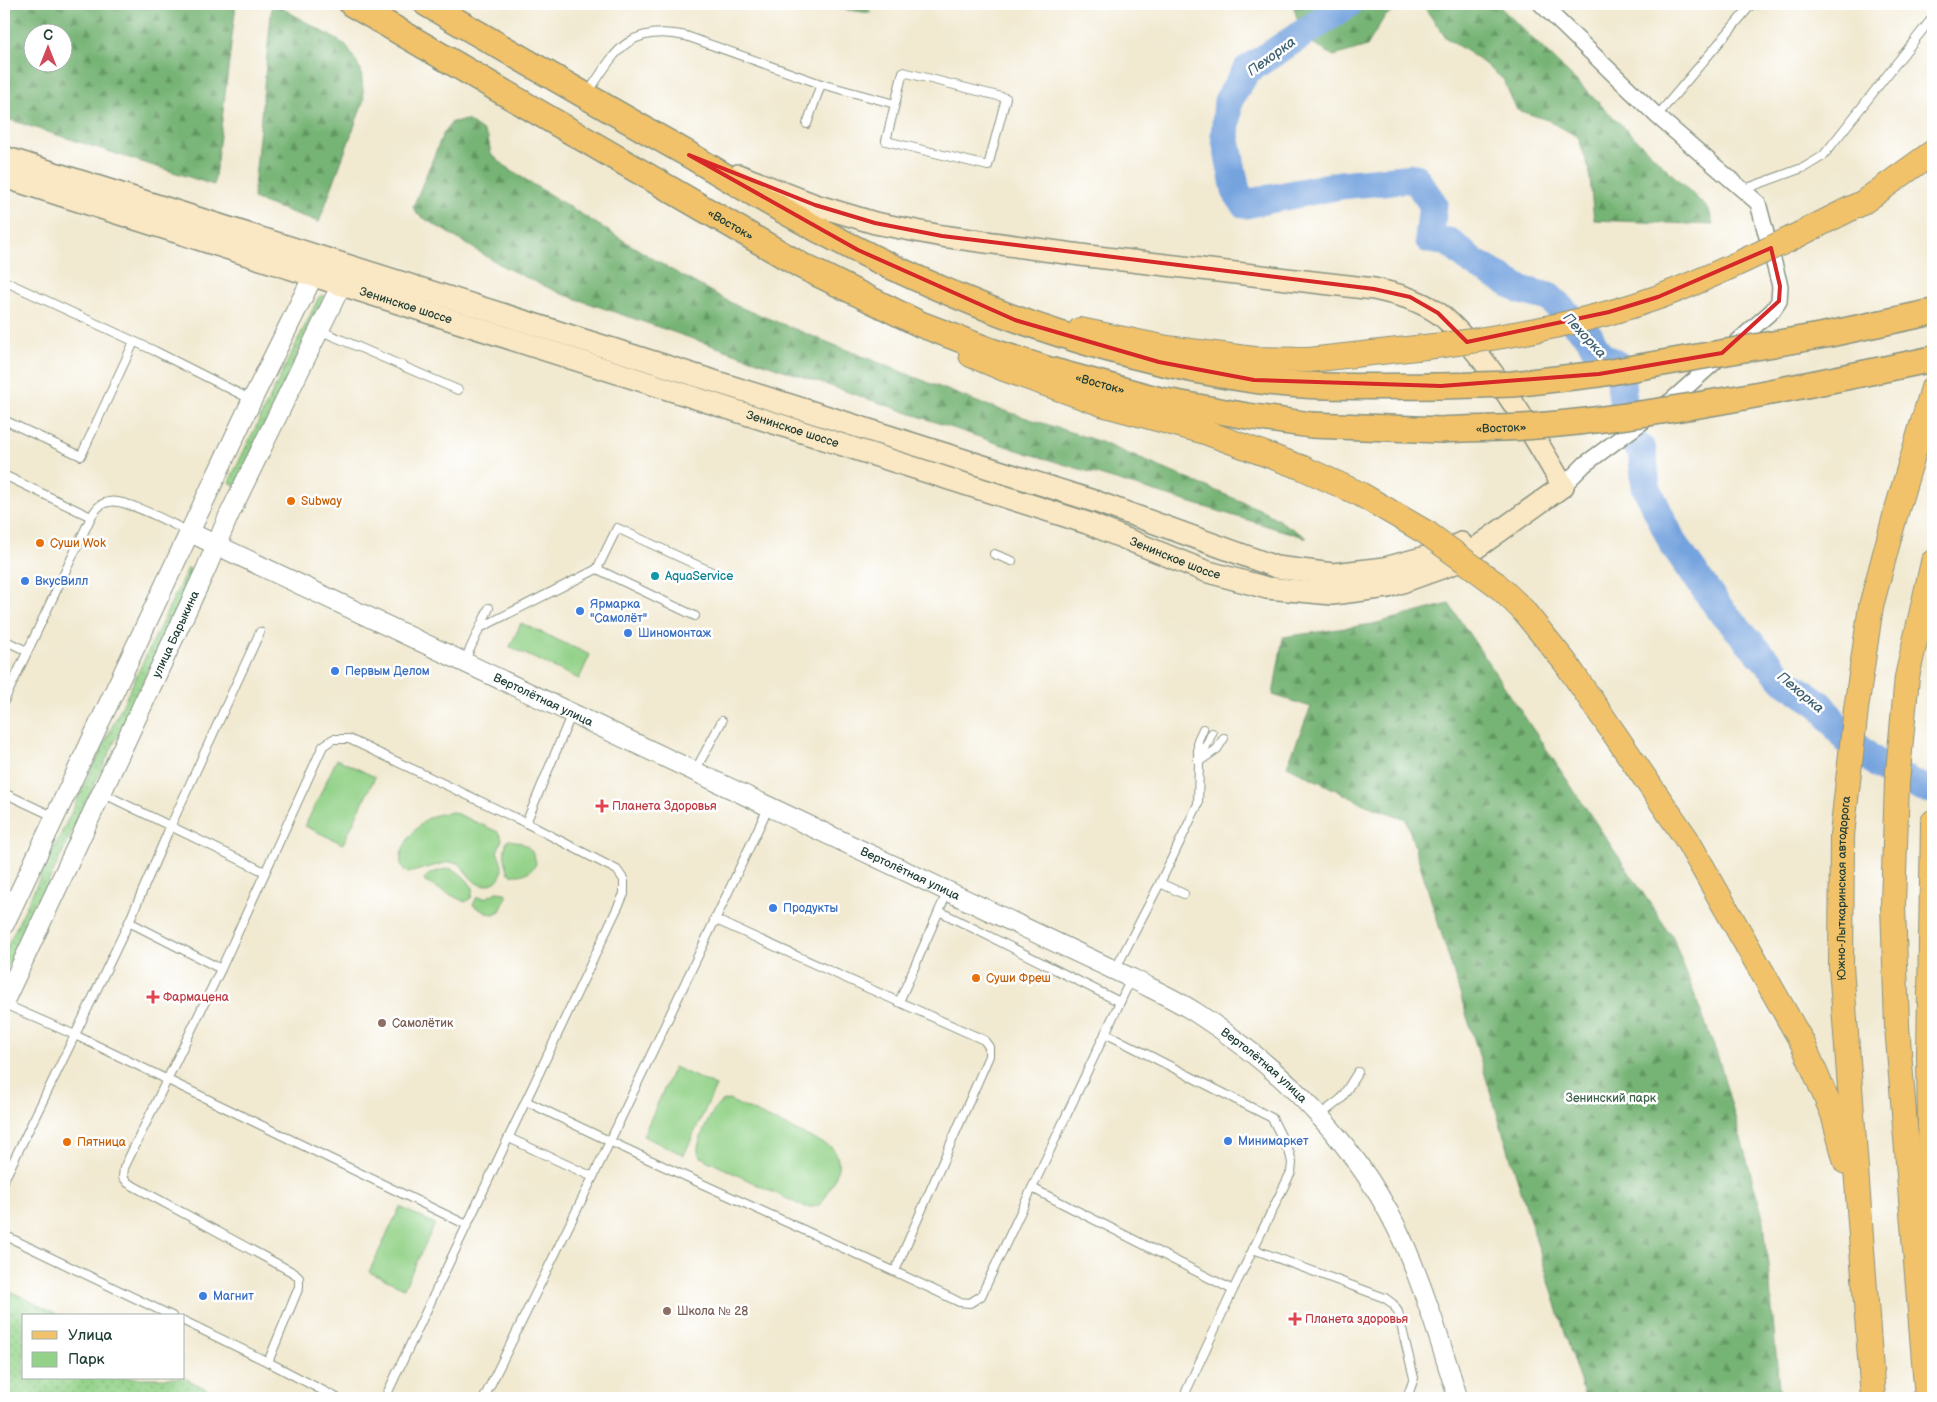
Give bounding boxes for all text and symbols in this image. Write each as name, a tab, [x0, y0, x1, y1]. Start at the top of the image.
north arrow	[22, 22, 72, 72]
text: С	[43, 27, 53, 44]
water label: Пехорка	[1244, 33, 1299, 80]
street label: «Восток»	[705, 206, 756, 244]
street label: Зенинское шоссе	[358, 284, 454, 328]
water label: Пехорка	[1559, 309, 1610, 361]
street label: «Восток»	[1073, 370, 1127, 398]
street label: Зенинское шоссе	[744, 408, 841, 451]
street label: «Восток»	[1475, 420, 1527, 437]
place label: Subway	[301, 494, 342, 509]
marker: Subway	[285, 495, 297, 507]
street label: Зенинское шоссе	[1127, 534, 1222, 583]
place label: Суши Wok	[50, 536, 106, 551]
marker: Суши Wok	[34, 537, 46, 549]
place label: AquaService	[665, 569, 733, 584]
marker: AquaService	[649, 570, 661, 582]
place label: ВкусВилл	[35, 574, 89, 589]
marker: ВкусВилл	[19, 575, 31, 587]
street label: улица Барыкина	[149, 588, 203, 680]
place label: Ярмарка "Самолёт"	[590, 597, 647, 626]
marker: Ярмарка "Самолёт"	[574, 605, 586, 617]
place label: Шиномонтаж	[638, 626, 712, 641]
marker: Шиномонтаж	[622, 627, 634, 639]
place label: Первым Делом	[345, 664, 430, 679]
marker: Первым Делом	[329, 665, 341, 677]
water label: Пехорка	[1774, 668, 1827, 717]
street label: Вертолётная улица	[491, 670, 595, 730]
street label: Южно-Лыткаринская автодорога	[1834, 795, 1854, 981]
place label: Планета Здоровья	[612, 799, 717, 814]
marker: Планета Здоровья	[596, 800, 608, 812]
street label: Вертолётная улица	[858, 844, 962, 904]
place label: Продукты	[783, 901, 838, 916]
marker: Продукты	[767, 902, 779, 914]
place label: Суши Фреш	[986, 971, 1051, 986]
marker: Суши Фреш	[970, 972, 982, 984]
place label: Фармацена	[163, 990, 229, 1005]
marker: Фармацена	[147, 991, 159, 1003]
place label: Самолётик	[392, 1016, 454, 1031]
marker: Самолётик	[376, 1017, 388, 1029]
street label: Вертолётная улица	[1218, 1025, 1310, 1106]
park label: Зенинский парк	[1566, 1091, 1657, 1106]
place label: Минимаркет	[1238, 1134, 1309, 1149]
place label: Пятница	[77, 1135, 126, 1150]
marker: Минимаркет	[1222, 1135, 1234, 1147]
marker: Пятница	[61, 1136, 73, 1148]
place label: Магнит	[213, 1289, 254, 1304]
marker: Магнит	[197, 1290, 209, 1302]
place label: Школа № 28	[677, 1304, 748, 1319]
marker: Школа № 28	[661, 1305, 673, 1317]
place label: Планета здоровья	[1305, 1312, 1409, 1327]
marker: Планета здоровья	[1289, 1313, 1301, 1325]
legend	[22, 1314, 185, 1380]
text: Улица	[68, 1326, 113, 1345]
text: Парк	[68, 1350, 105, 1369]

